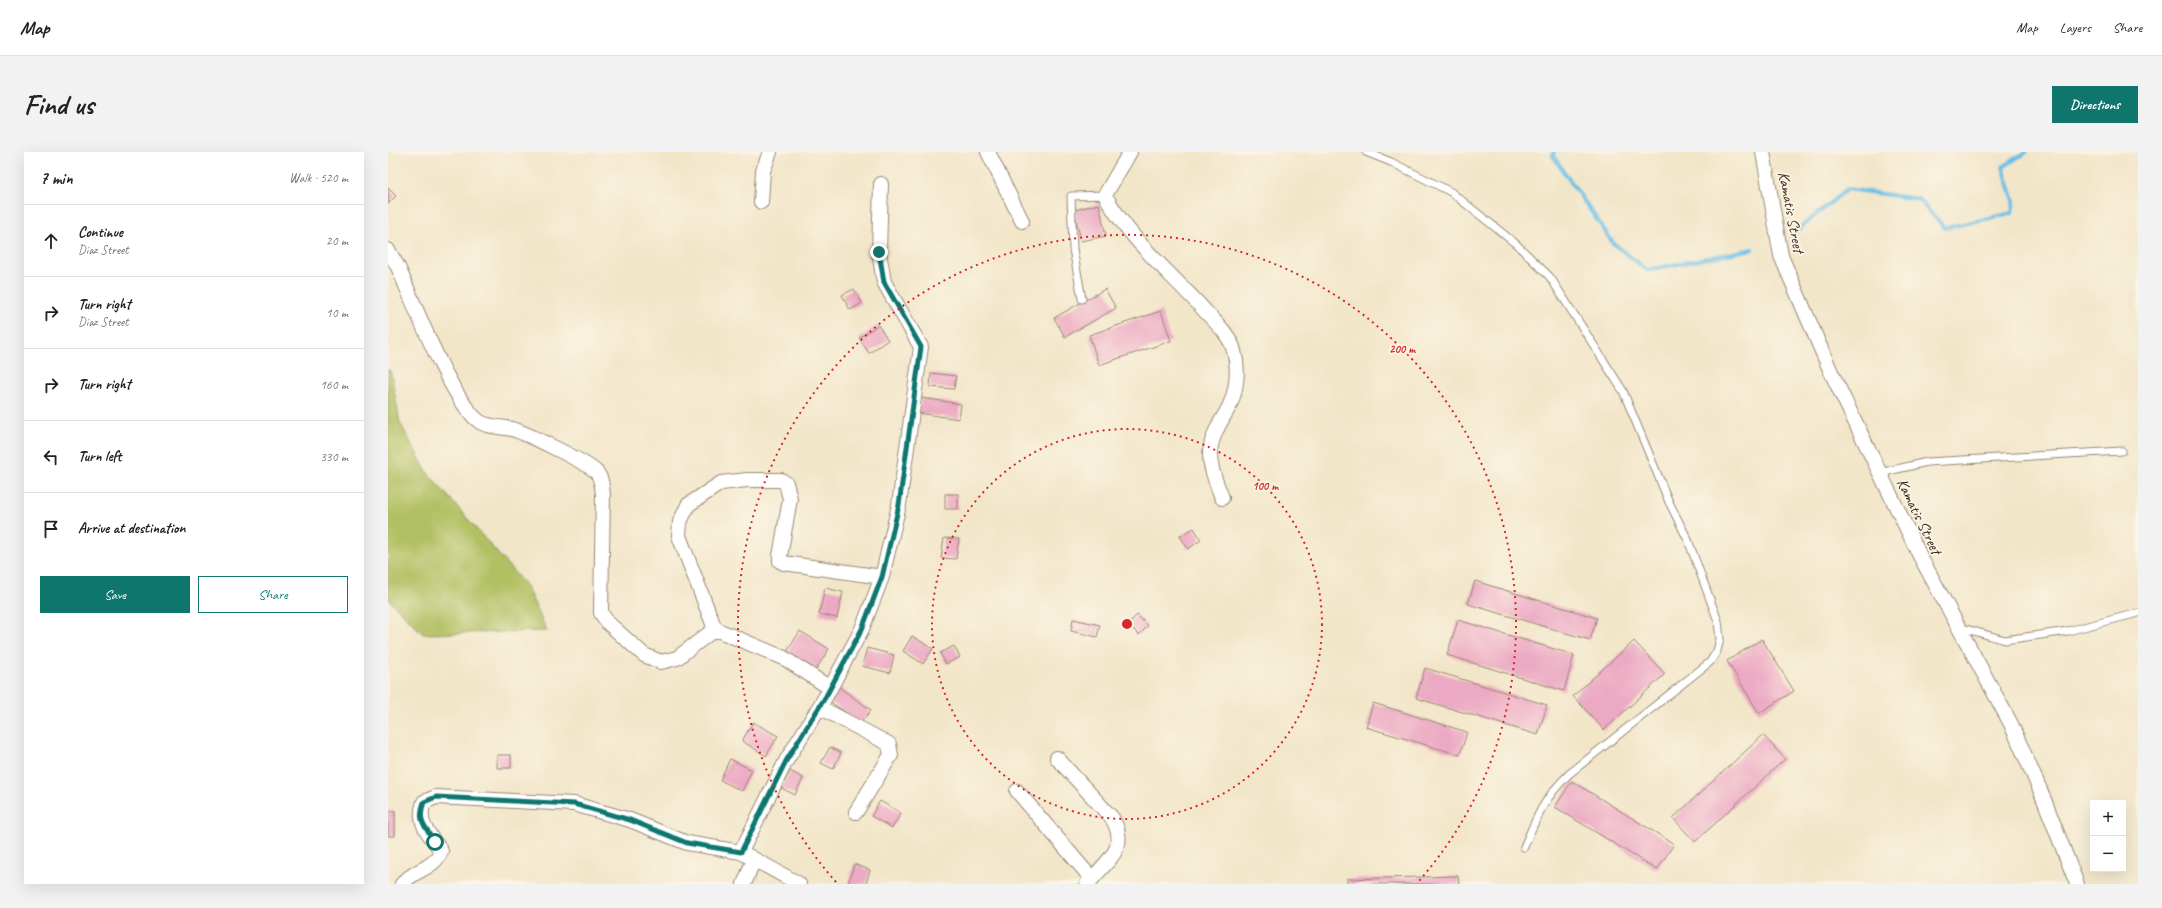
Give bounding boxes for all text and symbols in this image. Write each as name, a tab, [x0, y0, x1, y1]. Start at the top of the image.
text: Map	[20, 16, 50, 40]
text: Map	[2016, 19, 2038, 36]
text: Layers	[2060, 19, 2091, 36]
text: Share	[2113, 19, 2142, 36]
button: Directions	[2052, 86, 2138, 123]
text: Find us	[24, 87, 94, 122]
text: 7 min	[40, 168, 73, 189]
text: Walk · 520 m	[289, 170, 348, 186]
street label: Kamatis Street	[1773, 170, 1809, 257]
text: Continue	[78, 223, 123, 242]
icon: ahead	[40, 230, 62, 252]
text: 20 m	[326, 233, 348, 249]
text: Diaz Street	[78, 242, 129, 258]
route end	[870, 243, 888, 261]
text: Turn right	[78, 295, 131, 314]
icon: right	[40, 302, 62, 324]
text: 10 m	[326, 305, 348, 321]
text: Diaz Street	[78, 314, 129, 330]
text: 200 m	[1389, 341, 1416, 357]
icon: right	[40, 374, 62, 396]
text: Turn right	[78, 375, 131, 394]
text: 160 m	[320, 377, 348, 393]
icon: left	[40, 446, 62, 468]
text: Turn left	[78, 447, 121, 466]
text: 330 m	[320, 449, 348, 465]
street label: Kamatis Street	[1892, 475, 1947, 560]
text: 100 m	[1252, 478, 1279, 494]
icon: arrive	[40, 518, 62, 540]
text: Arrive at destination	[78, 519, 185, 538]
button: Save	[40, 576, 190, 613]
button: Share	[198, 576, 348, 613]
centre of rings	[1120, 617, 1134, 631]
map controls	[2090, 800, 2126, 872]
button: +	[2090, 800, 2126, 836]
route start	[426, 833, 444, 851]
button: −	[2090, 836, 2126, 872]

